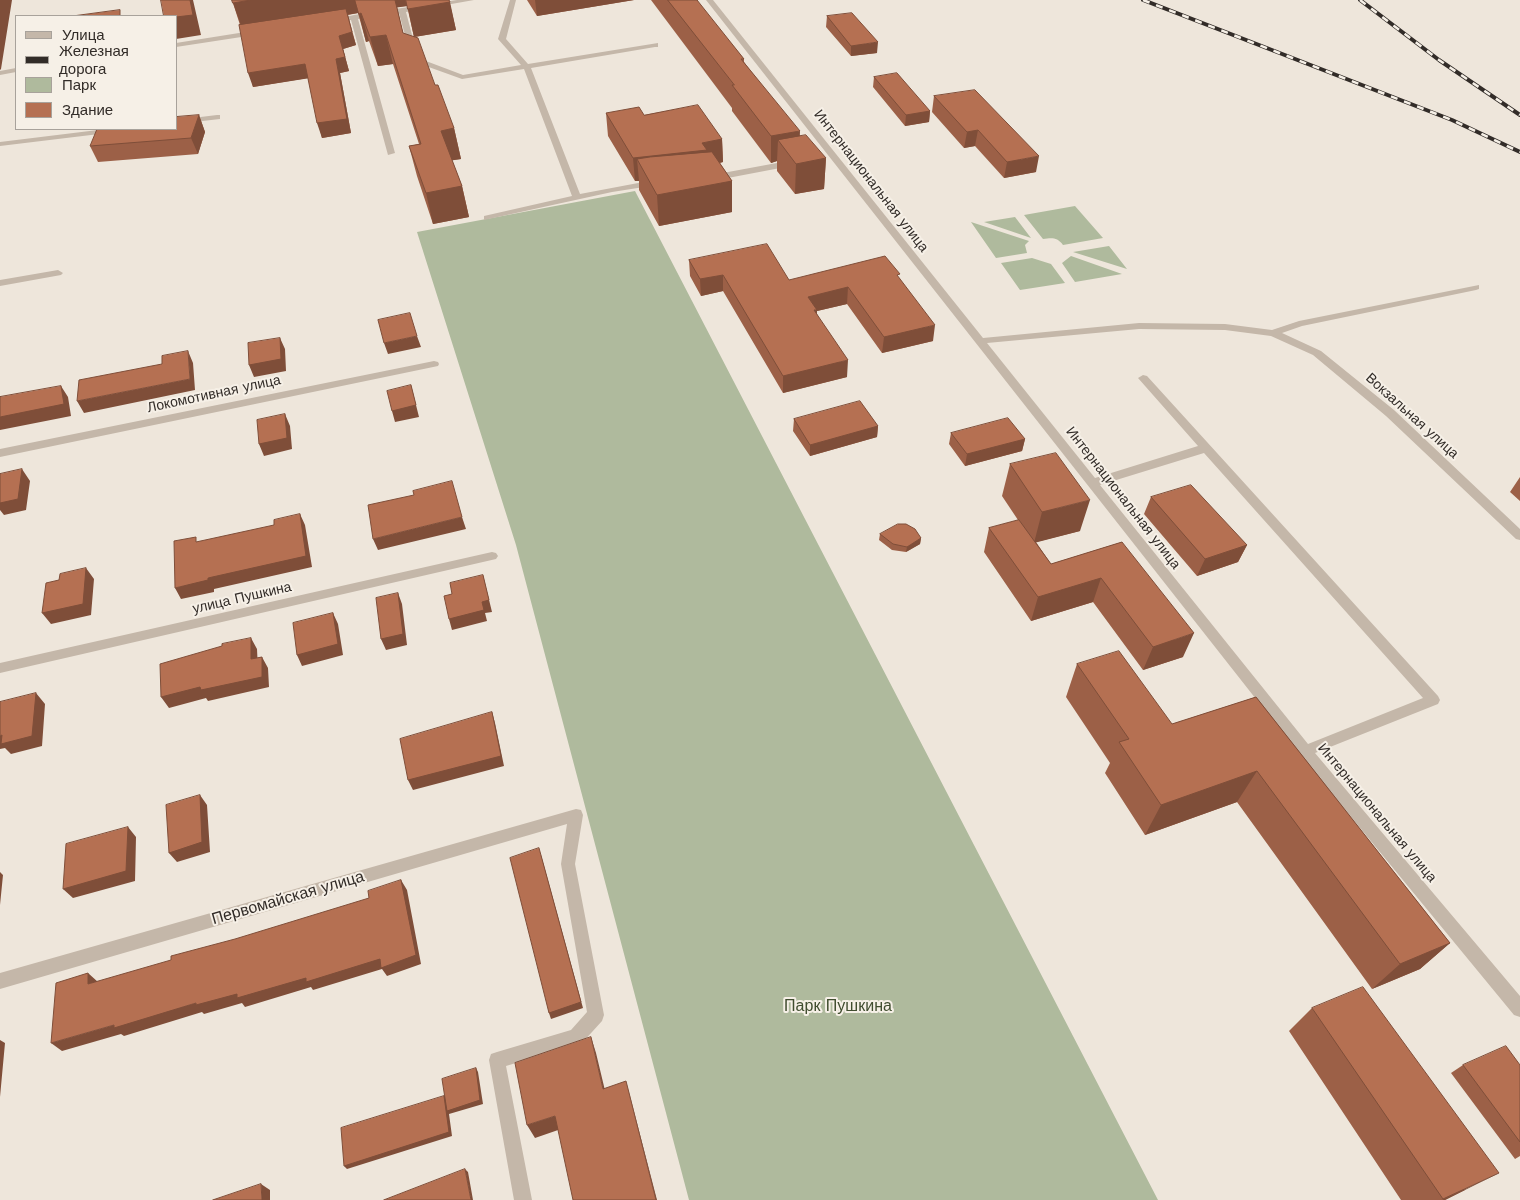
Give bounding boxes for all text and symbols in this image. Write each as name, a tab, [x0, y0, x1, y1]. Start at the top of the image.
legend	[15, 15, 178, 130]
text: Улица	[62, 26, 105, 44]
text: Железная дорога	[59, 42, 129, 78]
text: Парк	[62, 76, 96, 94]
text: Здание	[62, 101, 113, 119]
street label: Интернациональная улица	[810, 106, 932, 256]
street label: Вокзальная улица	[1362, 370, 1462, 462]
street label: Локомотивная улица	[146, 372, 282, 416]
street label: Интернациональная улица	[1062, 423, 1184, 573]
street label: улица Пушкина	[191, 578, 293, 618]
street label: Интернациональная улица	[1314, 740, 1440, 886]
street label: Первомайская улица	[210, 867, 366, 929]
park label: Парк Пушкина	[784, 996, 892, 1016]

